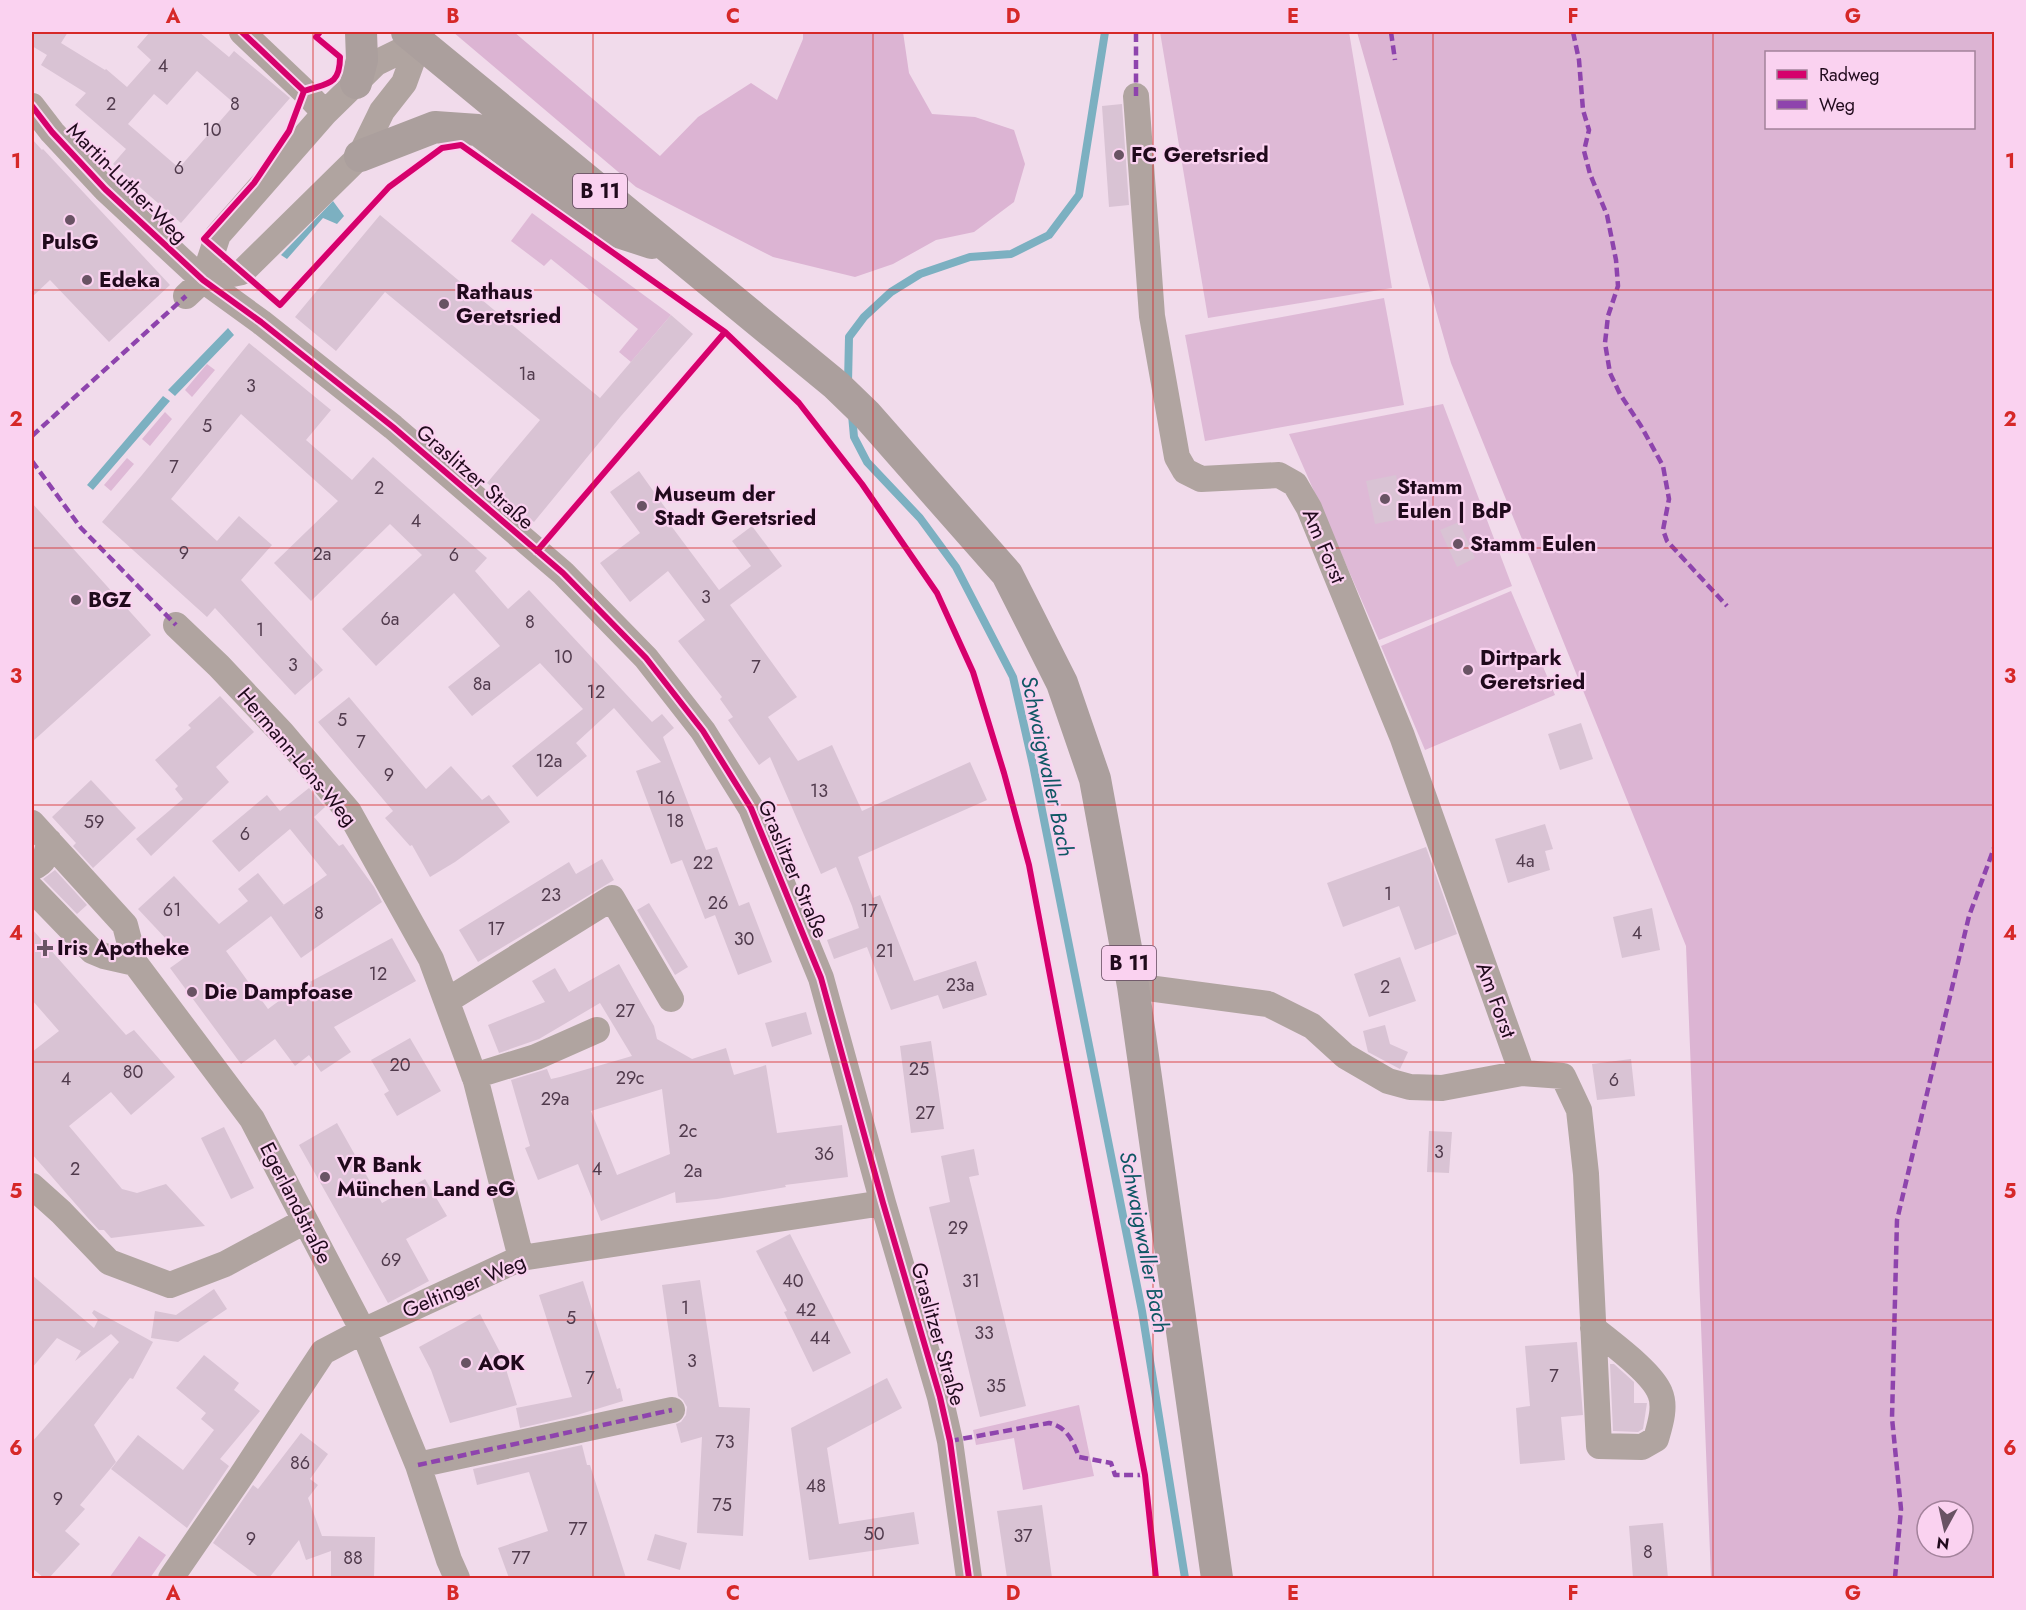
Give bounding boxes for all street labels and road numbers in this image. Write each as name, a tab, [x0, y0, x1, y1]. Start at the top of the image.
street label: Martin-Luther-Weg	[60, 116, 194, 250]
road number: B 11	[573, 174, 627, 208]
street label: Graslitzer Straße	[409, 417, 541, 537]
street label: Am Forst	[1295, 504, 1353, 588]
street label: Hermann-Löns-Weg	[230, 681, 364, 833]
street label: Graslitzer Straße	[750, 795, 836, 943]
road number: B 11	[1102, 946, 1156, 980]
street label: Am Forst	[1468, 958, 1524, 1042]
street label: Egerlandstraße	[252, 1137, 340, 1269]
street label: Geltinger Weg	[398, 1246, 530, 1326]
street label: Graslitzer Straße	[903, 1259, 973, 1409]

